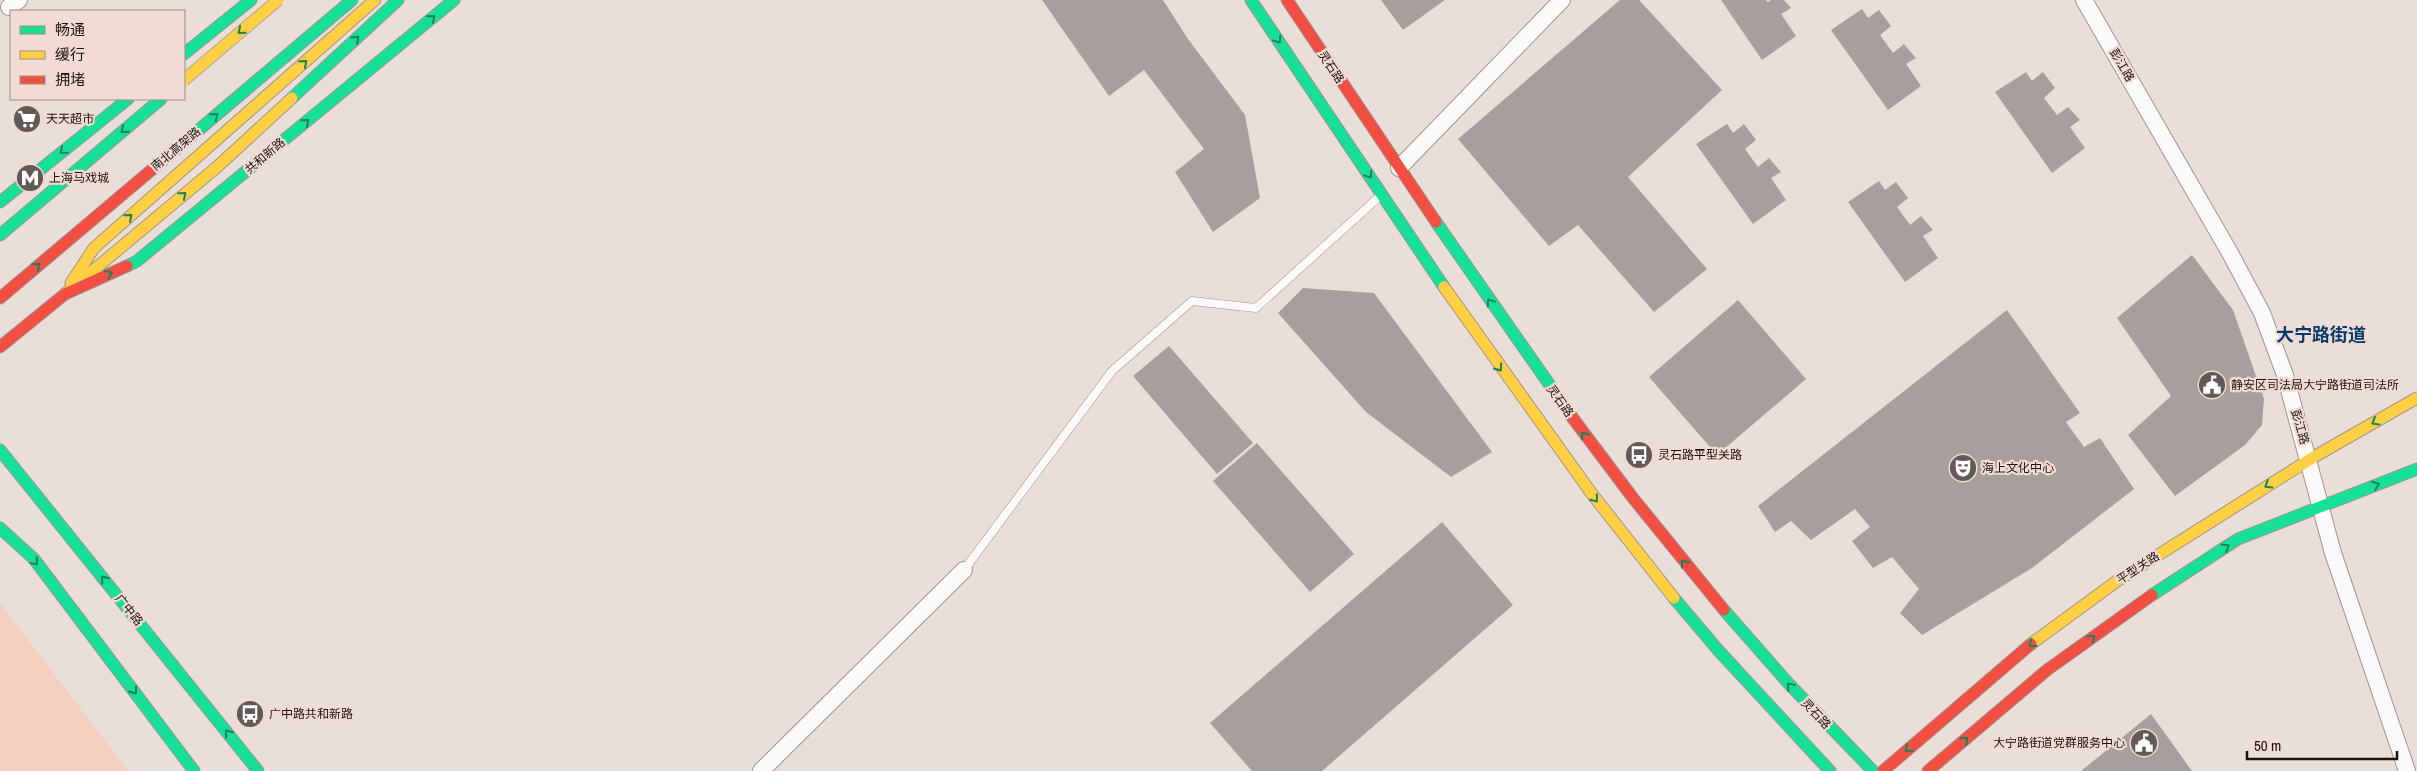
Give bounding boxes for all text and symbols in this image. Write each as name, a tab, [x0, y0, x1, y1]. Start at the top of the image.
legend	[10, 10, 185, 100]
one-way arrow	[426, 15, 435, 24]
text: 畅通	[55, 19, 85, 40]
one-way arrow	[238, 26, 247, 34]
one-way arrow	[1272, 35, 1281, 44]
one-way arrow	[350, 36, 359, 45]
text: 缓行	[55, 44, 85, 65]
street label: 彭江路	[2106, 45, 2138, 85]
street label: 灵石路	[1314, 48, 1348, 86]
one-way arrow	[298, 60, 307, 69]
text: 拥堵	[55, 69, 85, 90]
supermarket icon: 天天超市	[12, 104, 42, 134]
place label: 天天超市	[46, 111, 94, 127]
one-way arrow	[209, 113, 218, 122]
one-way arrow	[300, 119, 309, 127]
street label: 南北高架路	[148, 124, 204, 174]
one-way arrow	[121, 125, 130, 134]
street label: 共和新路	[241, 134, 289, 178]
one-way arrow	[60, 146, 69, 154]
metro station icon: 上海马戏城	[15, 163, 45, 193]
place label: 上海马戏城	[49, 170, 109, 186]
one-way arrow	[1363, 170, 1372, 179]
one-way arrow	[177, 192, 186, 201]
one-way arrow	[124, 214, 133, 223]
one-way arrow	[31, 264, 40, 272]
one-way arrow	[104, 269, 113, 280]
one-way arrow	[1487, 299, 1496, 308]
district label: 大宁路街道	[2276, 322, 2366, 347]
one-way arrow	[1493, 362, 1502, 372]
public building icon: 静安区司法局大宁路街道司法所	[2197, 370, 2227, 400]
place label: 静安区司法局大宁路街道司法所	[2231, 377, 2399, 393]
street label: 灵石路	[1543, 382, 1577, 420]
street label: 彭江路	[2287, 407, 2313, 447]
one-way arrow	[2371, 415, 2380, 425]
one-way arrow	[1582, 432, 1590, 441]
bus stop icon: 灵石路平型关路	[1624, 440, 1654, 470]
place label: 灵石路平型关路	[1658, 447, 1742, 463]
theatre icon: 海上文化中心	[1948, 453, 1978, 483]
place label: 海上文化中心	[1982, 460, 2054, 476]
one-way arrow	[2265, 478, 2274, 488]
one-way arrow	[2371, 481, 2380, 491]
one-way arrow	[1589, 493, 1597, 502]
one-way arrow	[2221, 543, 2230, 553]
street label: 平型关路	[2114, 548, 2162, 588]
one-way arrow	[30, 556, 39, 565]
one-way arrow	[1682, 560, 1690, 569]
one-way arrow	[102, 576, 110, 585]
street label: 广中路	[111, 591, 147, 629]
one-way arrow	[2086, 635, 2096, 644]
one-way arrow	[2029, 638, 2038, 646]
one-way arrow	[1787, 683, 1796, 692]
one-way arrow	[128, 685, 136, 694]
street label: 灵石路	[1798, 695, 1834, 733]
bus stop icon: 广中路共和新路	[235, 699, 265, 729]
place label: 广中路共和新路	[269, 706, 353, 722]
public building icon: 大宁路街道党群服务中心	[2129, 728, 2159, 758]
scale bar	[2247, 728, 2397, 760]
one-way arrow	[225, 729, 234, 738]
place label: 大宁路街道党群服务中心	[1993, 735, 2125, 751]
text: 50 m	[2254, 735, 2281, 756]
one-way arrow	[1960, 736, 1969, 745]
one-way arrow	[1904, 743, 1913, 752]

